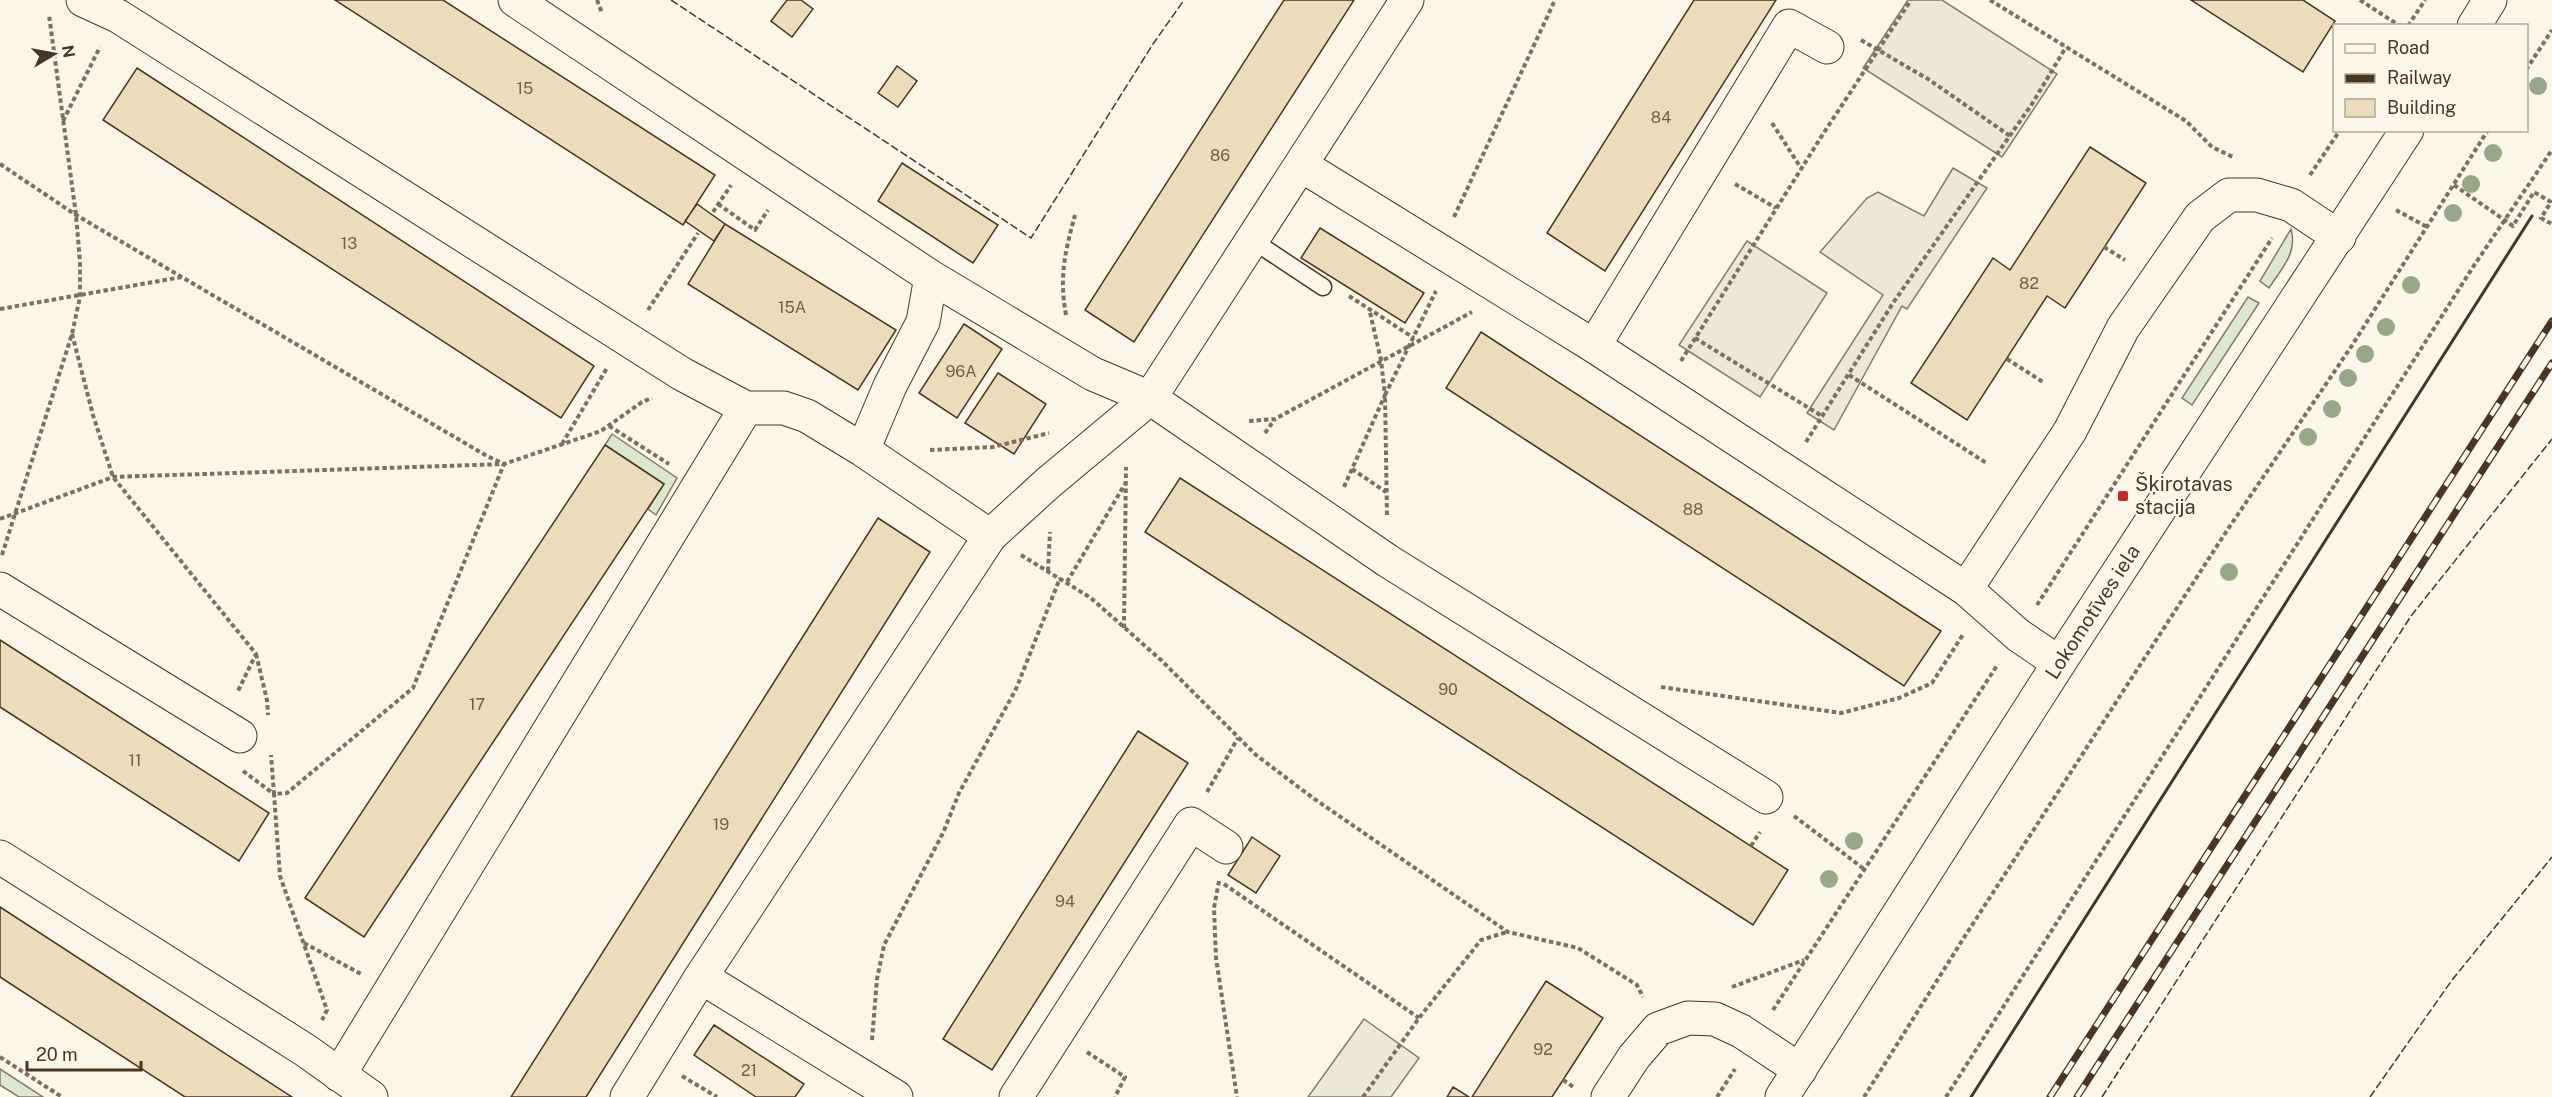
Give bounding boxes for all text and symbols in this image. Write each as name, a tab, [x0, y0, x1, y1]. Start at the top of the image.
north arrow	[24, 24, 84, 84]
legend	[2333, 24, 2528, 132]
text: Road	[2387, 37, 2430, 58]
text: N	[58, 44, 79, 59]
text: Railway	[2387, 67, 2452, 88]
house number: 15	[517, 79, 533, 98]
text: Building	[2387, 97, 2456, 118]
house number: 84	[1651, 108, 1671, 127]
house number: 86	[1210, 146, 1230, 165]
house number: 13	[341, 234, 357, 253]
house number: 82	[2019, 274, 2039, 293]
house number: 15A	[778, 298, 806, 317]
house number: 96A	[945, 362, 977, 381]
place label: Šķirotavas stacija	[2135, 472, 2233, 519]
marker: Šķirotavas stacija	[2116, 489, 2130, 503]
house number: 88	[1683, 500, 1703, 519]
street label: Lokomotīves iela	[2040, 540, 2145, 684]
house number: 90	[1438, 680, 1458, 699]
house number: 17	[469, 695, 485, 714]
house number: 11	[128, 751, 142, 770]
house number: 19	[713, 815, 729, 834]
house number: 94	[1055, 892, 1075, 911]
scale bar	[27, 1034, 141, 1072]
house number: 92	[1533, 1040, 1553, 1059]
text: 20 m	[36, 1044, 78, 1065]
house number: 21	[741, 1061, 757, 1080]

